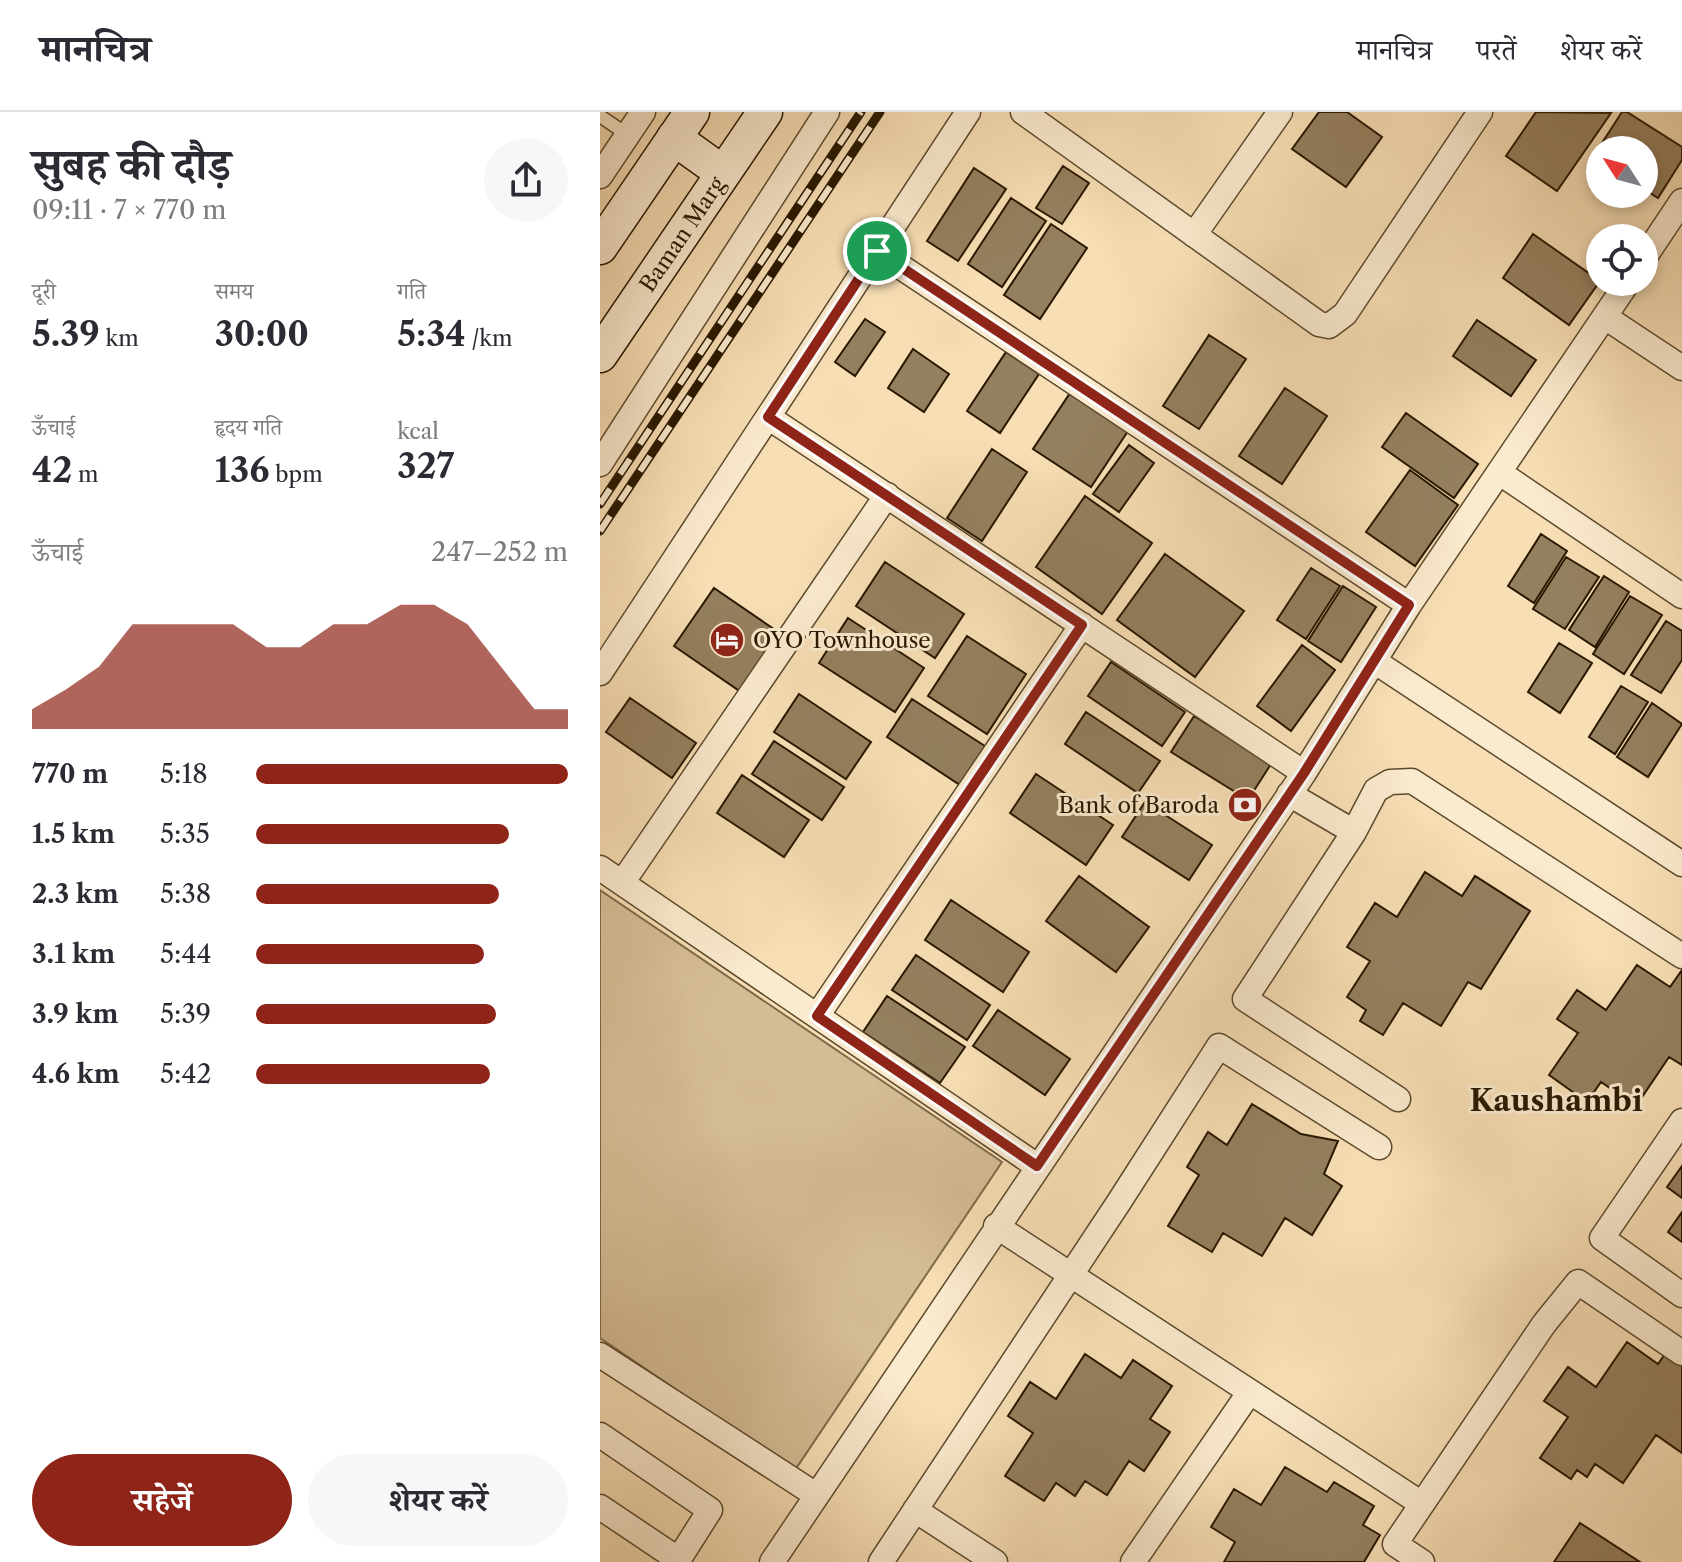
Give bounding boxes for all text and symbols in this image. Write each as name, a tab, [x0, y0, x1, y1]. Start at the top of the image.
text: मानचित्र	[40, 25, 151, 72]
text: मानचित्र	[1356, 33, 1432, 67]
text: परतें	[1476, 33, 1516, 67]
text: शेयर करें	[1560, 33, 1642, 67]
north arrow	[1586, 136, 1658, 208]
map controls	[1586, 136, 1658, 296]
text: सुबह की दौड़	[32, 137, 231, 191]
button: share	[484, 138, 568, 222]
street label: Baman Marg	[633, 171, 731, 297]
text: 09:11 · 7 × 770 m	[32, 194, 227, 226]
pin	[843, 217, 911, 285]
button: locate	[1586, 224, 1658, 296]
icon: arrive	[855, 229, 899, 273]
text: दूरी	[32, 278, 56, 305]
text: समय	[215, 278, 253, 305]
text: गति	[397, 278, 426, 305]
text: 5.39	[32, 313, 100, 355]
text: 30:00	[215, 313, 309, 355]
text: 5:34	[397, 313, 466, 355]
text: km	[100, 325, 139, 352]
text: /km	[466, 325, 513, 352]
text: ऊँचाई	[32, 414, 75, 441]
text: हृदय गति	[215, 414, 282, 441]
text: kcal	[397, 418, 439, 445]
text: 327	[397, 445, 454, 487]
text: 42	[32, 449, 72, 491]
text: 136	[215, 449, 269, 491]
text: m	[72, 461, 99, 488]
text: bpm	[269, 461, 323, 488]
text: ऊँचाई	[32, 536, 83, 568]
text: 247–252 m	[431, 536, 568, 568]
hotel icon: OYO Townhouse	[708, 621, 746, 659]
place label: OYO Townhouse	[753, 627, 931, 654]
text: 770 m	[32, 758, 108, 790]
text: 5:18	[160, 758, 208, 790]
bank icon: Bank of Baroda	[1226, 786, 1264, 824]
place label: Bank of Baroda	[1059, 792, 1219, 819]
text: 1.5 km	[32, 818, 115, 850]
text: 5:35	[160, 818, 210, 850]
text: 2.3 km	[32, 878, 119, 910]
text: 5:38	[160, 878, 211, 910]
text: 3.1 km	[32, 938, 115, 970]
text: 5:44	[160, 938, 211, 970]
text: 3.9 km	[32, 998, 118, 1030]
text: 5:39	[160, 998, 211, 1030]
text: 4.6 km	[32, 1058, 120, 1090]
text: 5:42	[160, 1058, 211, 1090]
district label: Kaushambi	[1469, 1082, 1643, 1119]
button: सहेजें	[32, 1454, 292, 1546]
button: शेयर करें	[308, 1454, 568, 1546]

